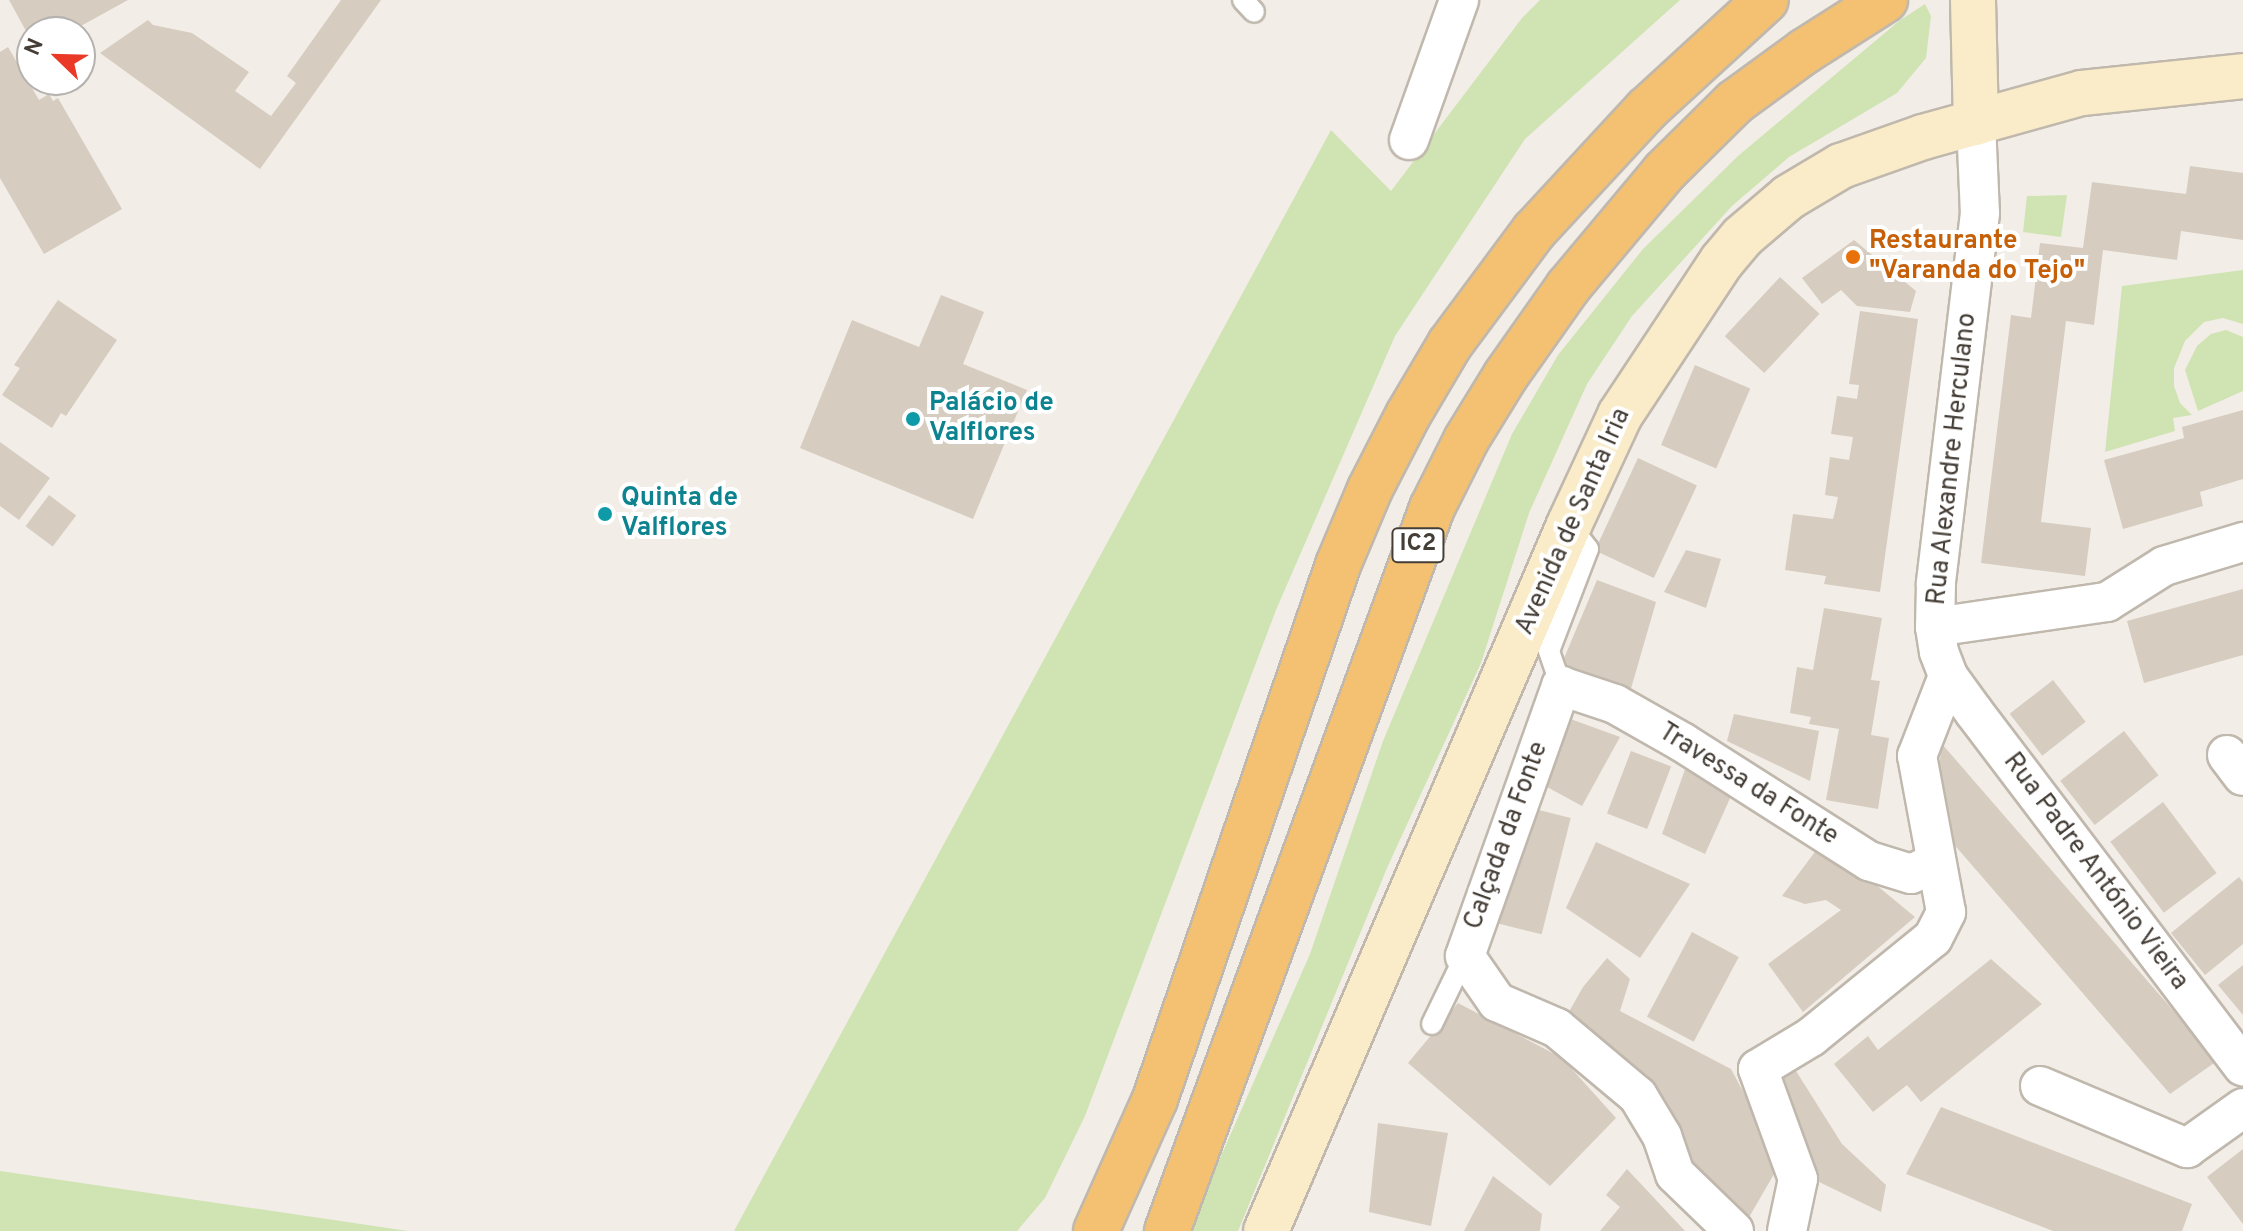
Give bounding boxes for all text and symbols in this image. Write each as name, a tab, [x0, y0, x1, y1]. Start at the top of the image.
north arrow	[16, 16, 96, 96]
text: N	[20, 35, 51, 60]
place label: Restaurante "Varanda do Tejo"	[1869, 226, 2085, 288]
marker: Restaurante "Varanda do Tejo"	[1844, 248, 1862, 266]
street label: Rua Alexandre Herculano	[1922, 311, 1984, 607]
place label: Palácio de Valflores	[929, 388, 1054, 450]
street label: Avenida de Santa Iria	[1510, 404, 1638, 640]
marker: Palácio de Valflores	[904, 410, 922, 428]
place label: Quinta de Valflores	[621, 483, 738, 544]
marker: Quinta de Valflores	[596, 505, 614, 523]
road number: IC2	[1390, 525, 1446, 565]
street label: Travessa da Fonte	[1652, 717, 1844, 853]
street label: Calçada da Fonte	[1459, 738, 1555, 934]
street label: Rua Padre António Vieira	[1995, 746, 2195, 998]

